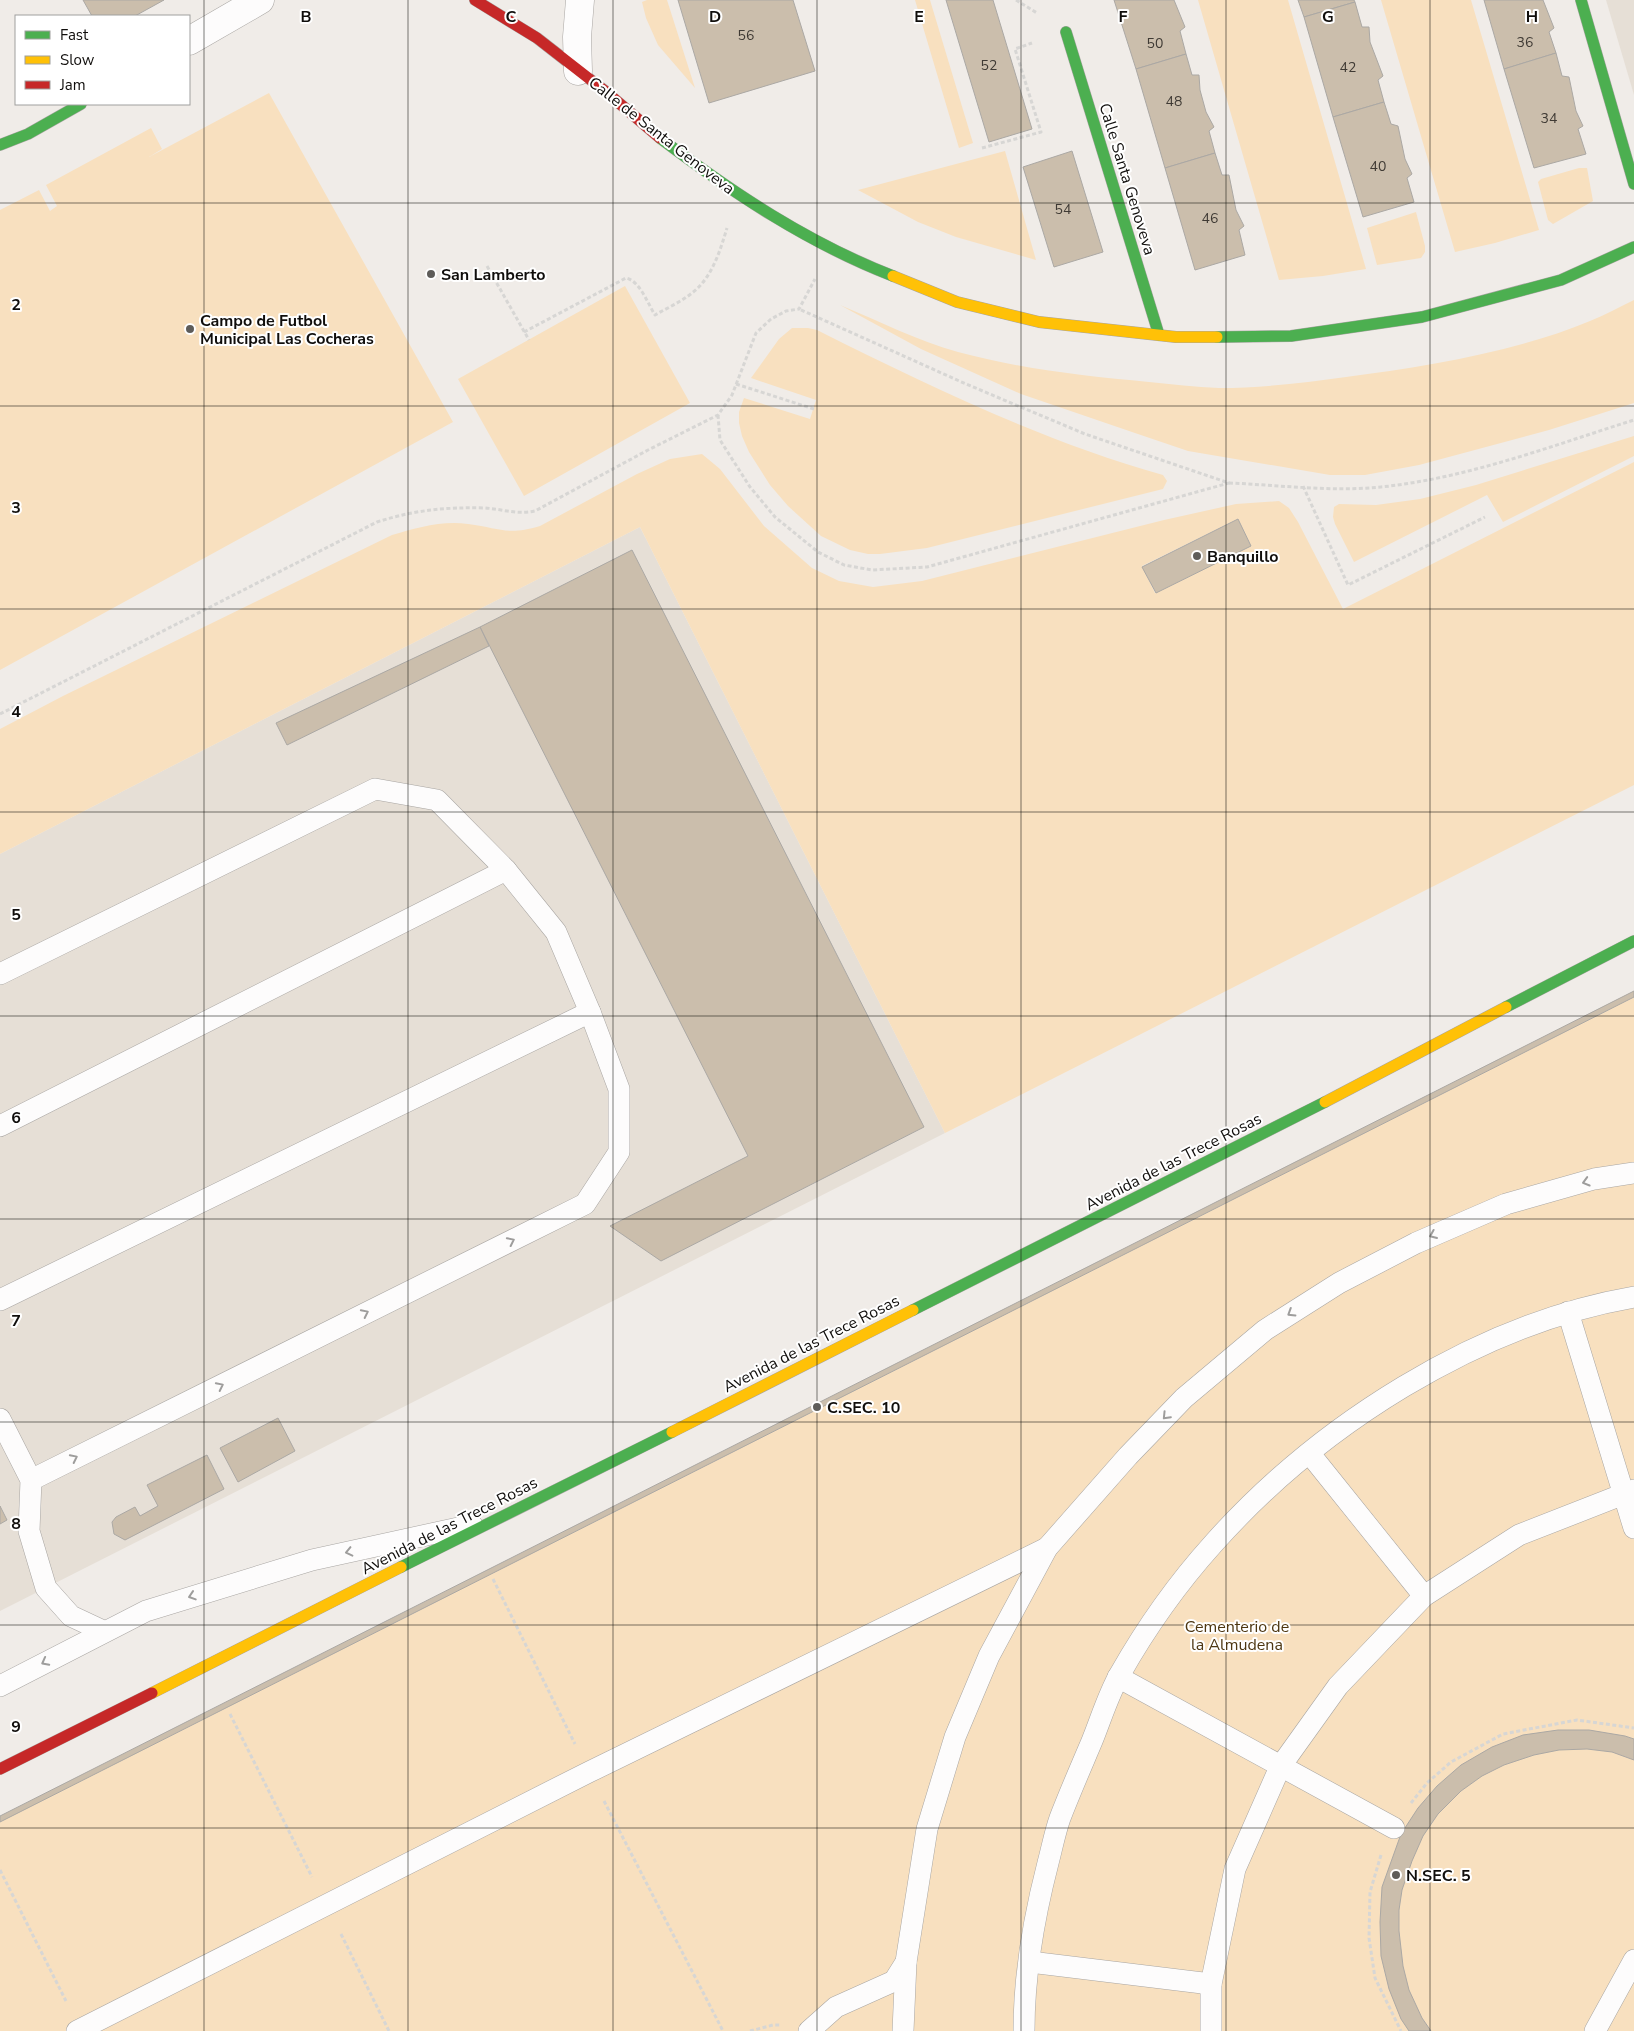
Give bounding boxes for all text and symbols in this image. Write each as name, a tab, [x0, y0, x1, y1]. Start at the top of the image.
text: B	[300, 6, 312, 28]
text: C	[506, 6, 517, 28]
text: D	[709, 6, 721, 28]
text: E	[914, 6, 924, 28]
text: F	[1119, 6, 1128, 28]
text: G	[1322, 6, 1334, 28]
text: H	[1526, 6, 1538, 28]
legend	[15, 15, 190, 105]
text: Fast	[60, 25, 89, 45]
house number: 56	[738, 26, 754, 45]
house number: 36	[1517, 33, 1533, 52]
house number: 50	[1147, 34, 1163, 53]
text: Slow	[60, 50, 95, 70]
house number: 52	[981, 56, 997, 75]
house number: 42	[1340, 58, 1356, 77]
street label: Calle de Santa Genoveva	[584, 72, 739, 200]
text: Jam	[59, 75, 86, 95]
house number: 48	[1166, 92, 1182, 111]
street label: Calle Santa Genoveva	[1093, 101, 1161, 258]
house number: 34	[1541, 109, 1557, 128]
house number: 40	[1370, 157, 1386, 176]
house number: 54	[1055, 200, 1071, 219]
house number: 46	[1202, 209, 1218, 228]
place label: San Lamberto	[441, 264, 546, 286]
marker: San Lamberto	[425, 268, 437, 280]
text: 2	[11, 294, 21, 316]
place label: Campo de Futbol Municipal Las Cocheras	[200, 310, 374, 350]
marker: Campo de Futbol Municipal Las Cocheras	[184, 323, 196, 335]
text: 3	[11, 497, 21, 519]
place label: Banquillo	[1207, 546, 1278, 568]
marker: Banquillo	[1191, 550, 1203, 562]
text: 4	[11, 701, 21, 723]
text: 5	[11, 904, 21, 926]
text: 6	[11, 1107, 21, 1129]
street label: Avenida de las Trece Rosas	[1081, 1108, 1265, 1216]
one-way arrow	[1583, 1176, 1591, 1186]
one-way arrow	[1429, 1229, 1438, 1240]
one-way arrow	[505, 1237, 514, 1247]
street label: Avenida de las Trece Rosas	[719, 1290, 903, 1398]
one-way arrow	[1287, 1307, 1296, 1317]
one-way arrow	[360, 1309, 369, 1319]
text: 7	[11, 1310, 21, 1332]
one-way arrow	[214, 1382, 223, 1392]
place label: C.SEC. 10	[827, 1397, 900, 1419]
marker: C.SEC. 10	[811, 1401, 823, 1413]
one-way arrow	[1163, 1411, 1172, 1420]
one-way arrow	[69, 1454, 78, 1464]
street label: Avenida de las Trece Rosas	[357, 1472, 541, 1580]
text: 8	[11, 1513, 21, 1535]
one-way arrow	[344, 1546, 353, 1557]
one-way arrow	[189, 1590, 197, 1600]
park label: Cementerio de la Almudena	[1185, 1616, 1289, 1656]
one-way arrow	[41, 1656, 50, 1666]
text: 9	[11, 1716, 21, 1738]
place label: N.SEC. 5	[1406, 1865, 1471, 1887]
marker: N.SEC. 5	[1390, 1869, 1402, 1881]

